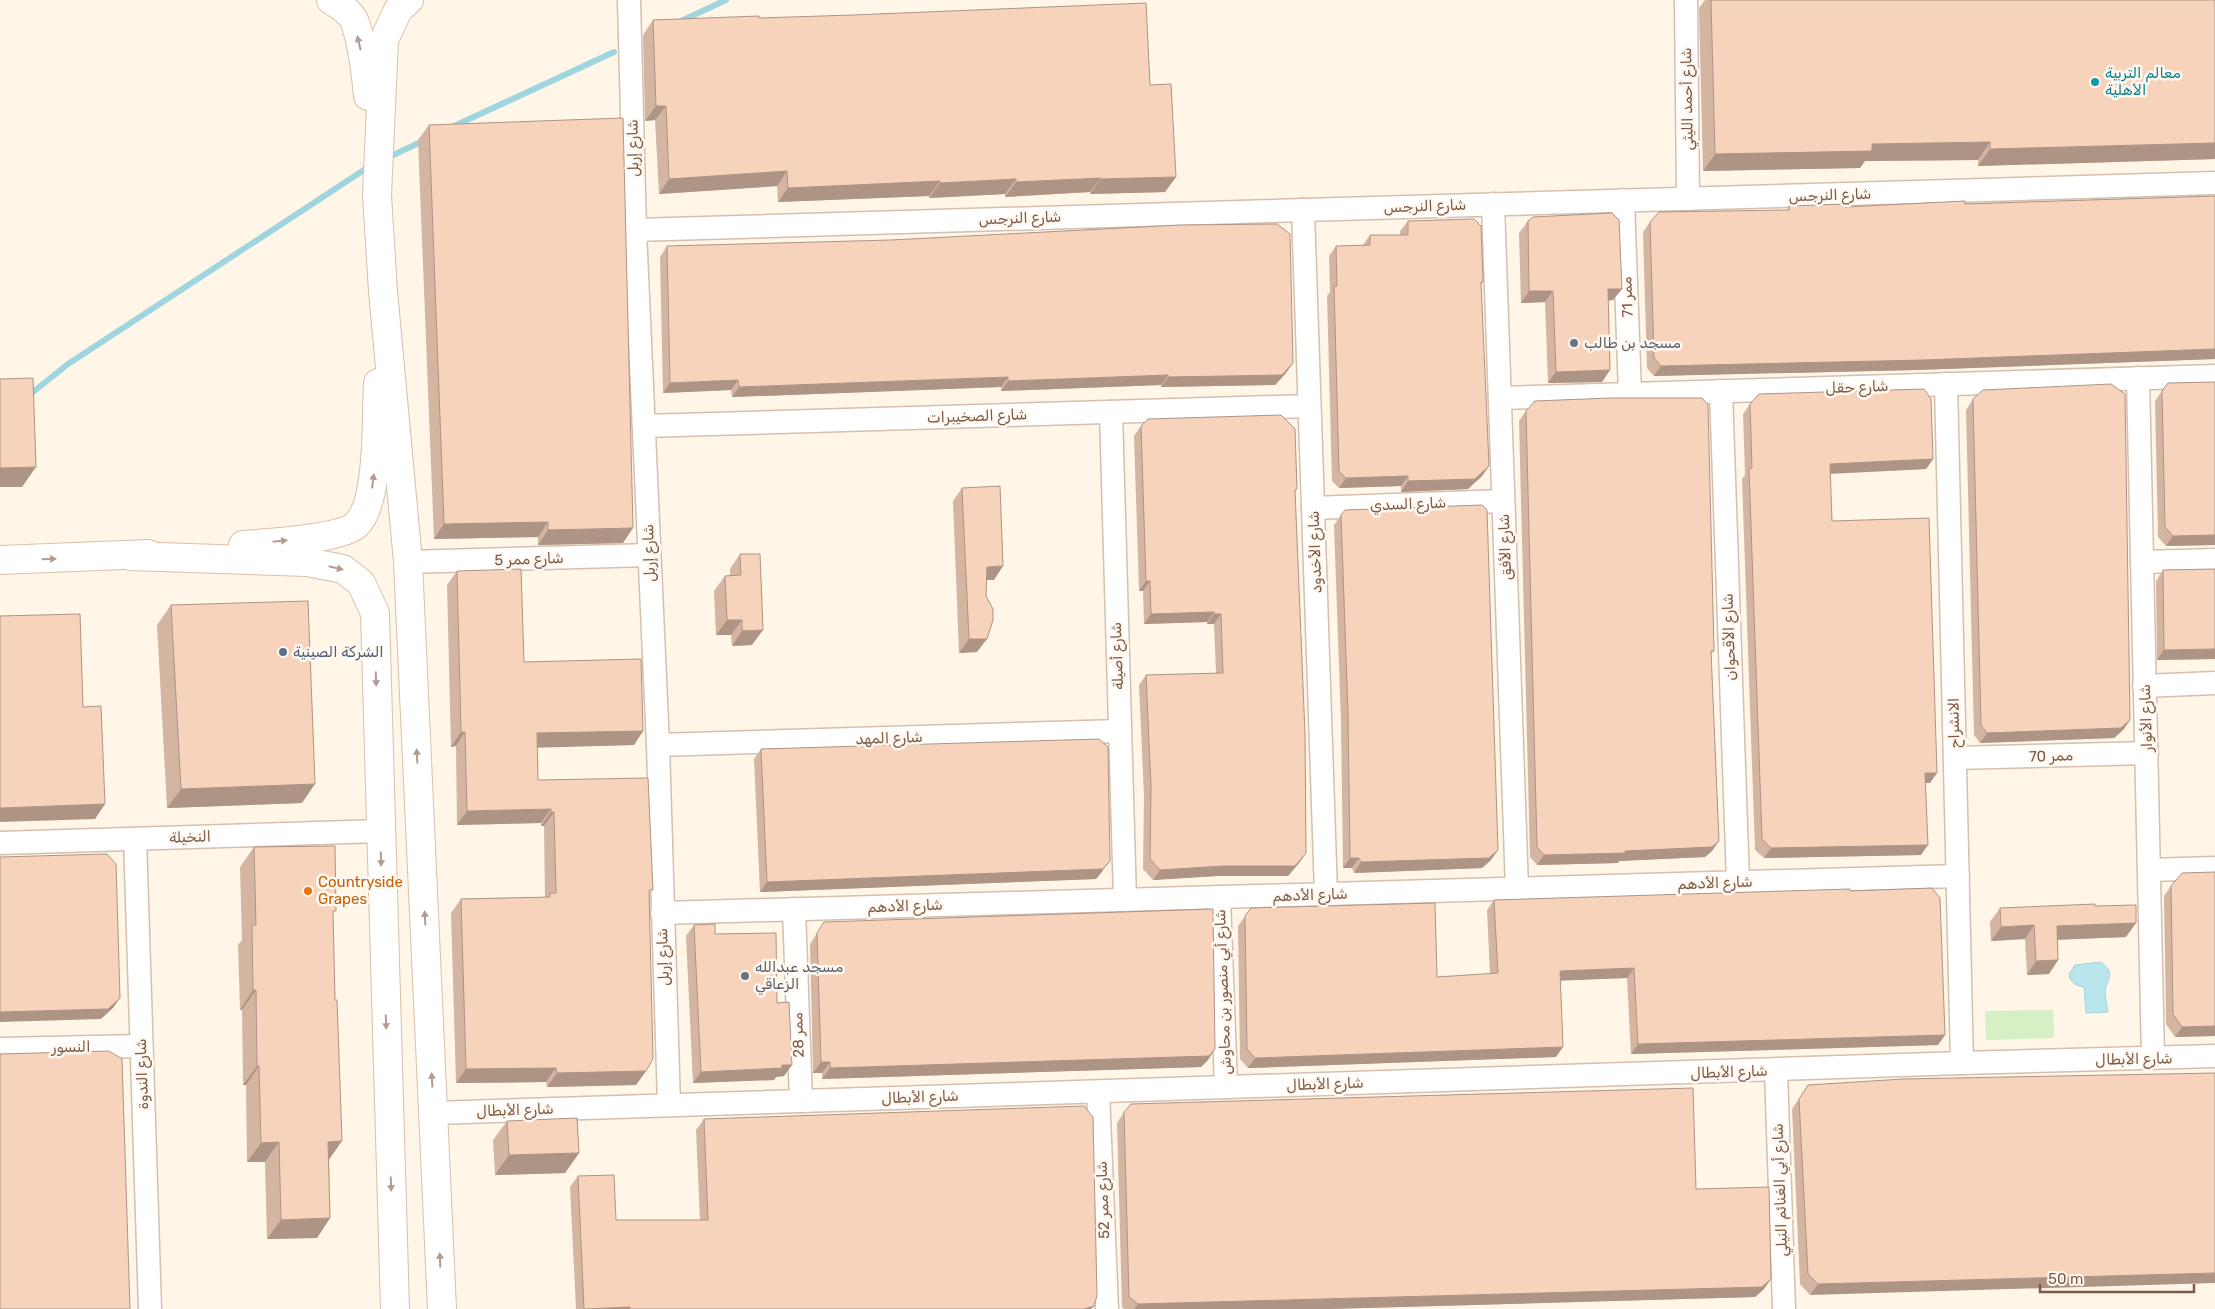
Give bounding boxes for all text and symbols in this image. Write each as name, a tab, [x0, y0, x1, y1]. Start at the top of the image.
one-way arrow	[355, 35, 363, 50]
street label: شارع أحمد الليثي	[1677, 47, 1700, 151]
place label: معالم التربية الأهلية	[2105, 64, 2181, 99]
marker: معالم التربية الأهلية	[2089, 76, 2101, 88]
street label: شارع إربل	[623, 119, 645, 177]
street label: شارع النرجس	[1788, 185, 1872, 207]
street label: شارع النرجس	[1383, 196, 1467, 218]
street label: شارع النرجس	[978, 208, 1062, 230]
street label: ممر 71	[1617, 276, 1637, 318]
place label: مسجد بن طالب	[1584, 334, 1681, 352]
marker: مسجد بن طالب	[1568, 337, 1580, 349]
street label: شارع حقل	[1825, 377, 1889, 399]
street label: شارع الصخيبرات	[926, 405, 1028, 429]
one-way arrow	[369, 472, 377, 488]
street label: شارع السدي	[1369, 494, 1447, 516]
street label: شارع الأخدود	[1305, 510, 1327, 593]
street label: شارع الأفق	[1495, 513, 1517, 581]
street label: شارع إربل	[639, 524, 661, 582]
one-way arrow	[273, 537, 289, 545]
street label: شارع ممر 5	[494, 549, 564, 571]
one-way arrow	[41, 554, 57, 562]
one-way arrow	[328, 564, 344, 572]
street label: شارع الأقحوان	[1718, 593, 1742, 681]
street label: شارع أصيلة	[1107, 622, 1129, 690]
place label: الشركة الصينية	[293, 643, 384, 661]
marker: الشركة الصينية	[277, 646, 289, 658]
one-way arrow	[373, 672, 381, 688]
street label: شارع الأنوار	[2136, 684, 2158, 753]
street label: الانشراح	[1945, 697, 1965, 748]
street label: شارع المهد	[855, 728, 923, 750]
street label: ممر 70	[2029, 746, 2073, 766]
one-way arrow	[413, 748, 421, 764]
street label: النخيلة	[169, 827, 211, 847]
one-way arrow	[378, 852, 386, 868]
place label: Countryside Grapes	[318, 873, 403, 908]
street label: شارع الأدهم	[1677, 873, 1753, 895]
marker: Countryside Grapes	[302, 885, 314, 897]
street label: شارع الأدهم	[1272, 885, 1348, 907]
street label: شارع الأدهم	[867, 896, 943, 918]
street label: شارع أبي منصور بن محاوش	[1211, 909, 1238, 1075]
one-way arrow	[420, 910, 428, 926]
street label: شارع إربل	[653, 928, 675, 986]
place label: مسجد عبدالله الزعاقي	[755, 958, 843, 996]
marker: مسجد عبدالله الزعاقي	[739, 970, 751, 982]
street label: ممر 28	[788, 1012, 808, 1058]
one-way arrow	[382, 1014, 390, 1030]
street label: النسور	[50, 1038, 91, 1056]
street label: شارع الندوة	[132, 1038, 154, 1110]
street label: شارع الأبطال	[2095, 1049, 2173, 1071]
street label: شارع الأبطال	[1690, 1062, 1768, 1084]
one-way arrow	[428, 1072, 436, 1088]
street label: شارع الأبطال	[1286, 1074, 1364, 1096]
street label: شارع الأبطال	[881, 1087, 959, 1109]
street label: شارع الأبطال	[476, 1100, 554, 1122]
street label: شارع أبي الغنائم النيلي	[1769, 1123, 1794, 1257]
street label: شارع ممر 52	[1093, 1161, 1115, 1239]
one-way arrow	[387, 1176, 395, 1192]
one-way arrow	[436, 1252, 444, 1268]
scale bar	[2040, 1262, 2194, 1294]
text: 50 m	[2048, 1270, 2083, 1288]

